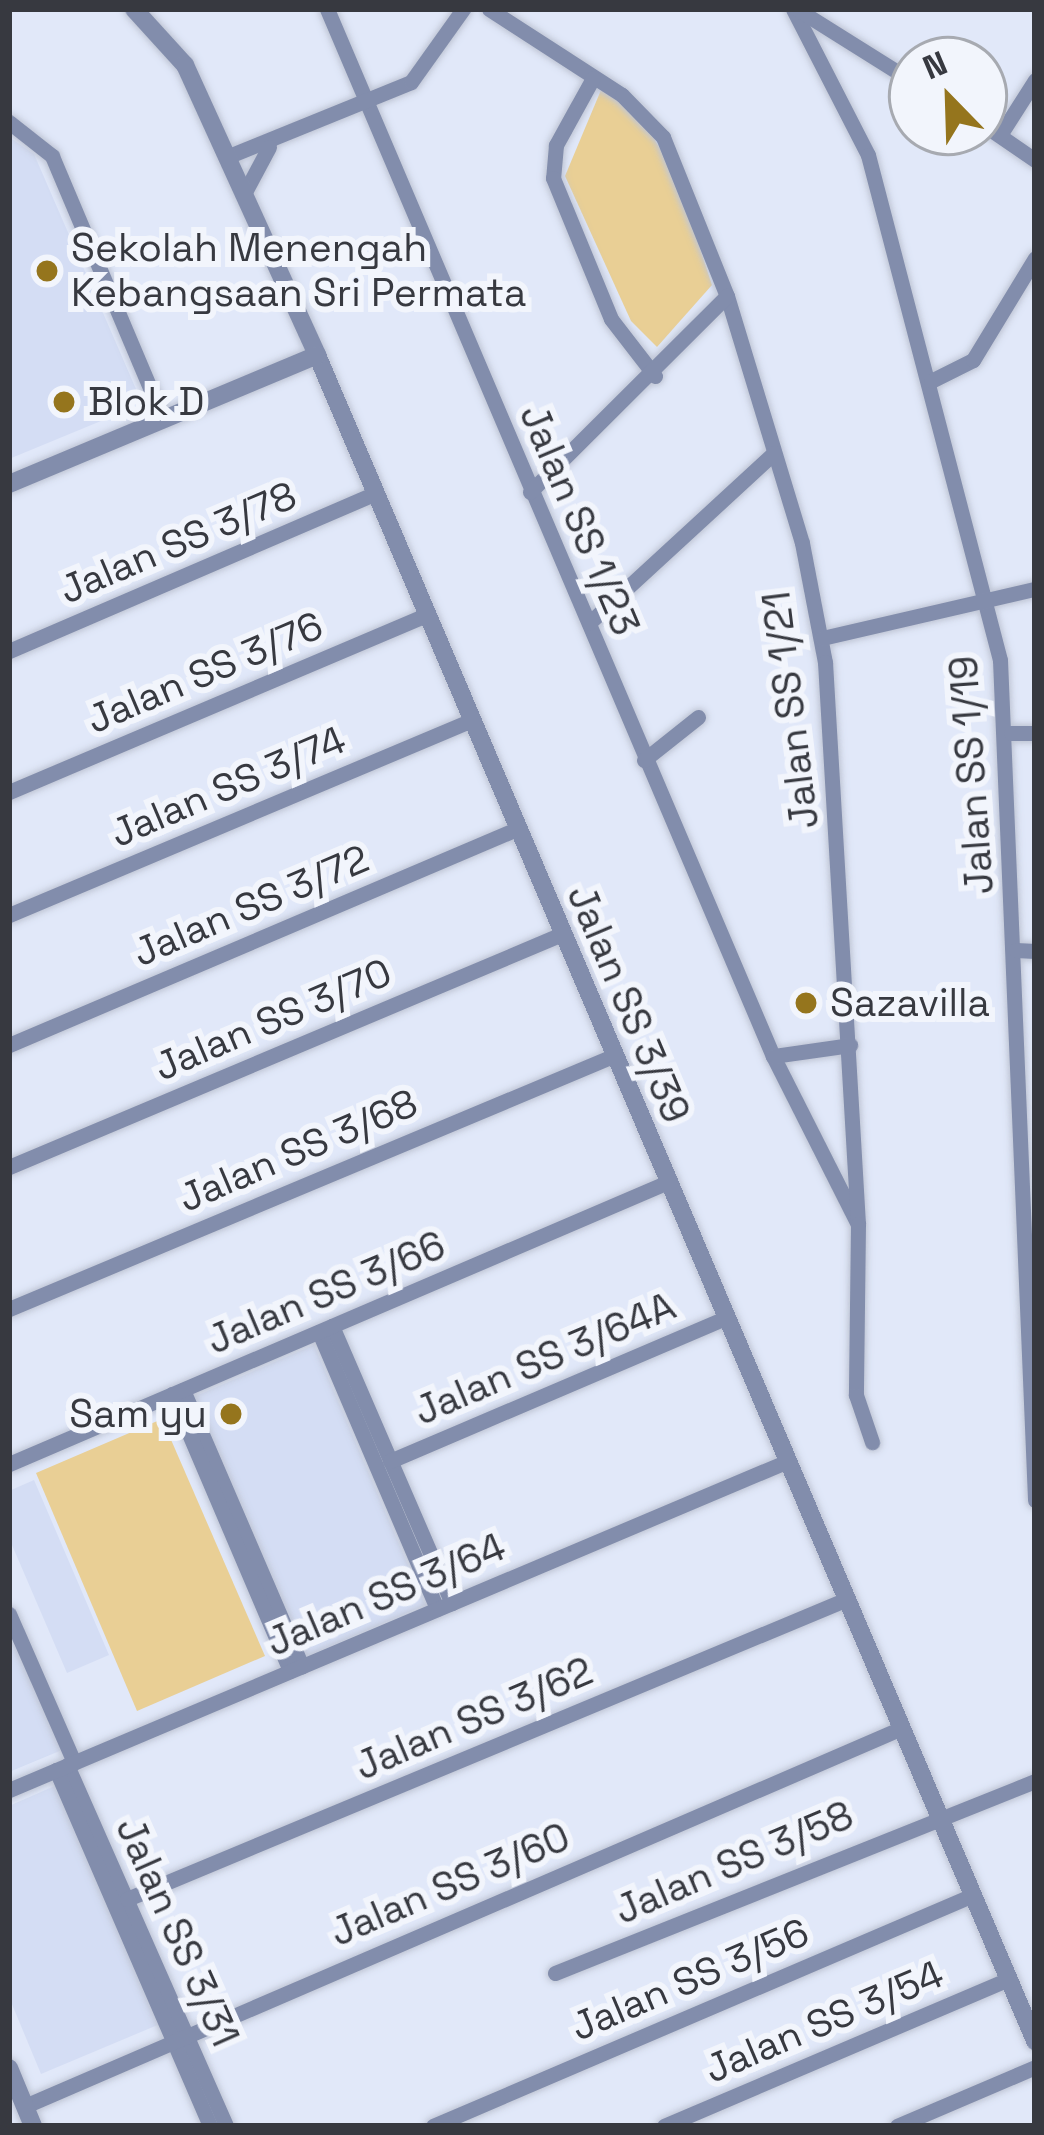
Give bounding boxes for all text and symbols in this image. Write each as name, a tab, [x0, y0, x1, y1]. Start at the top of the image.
north arrow	[888, 36, 1008, 156]
text: N	[917, 42, 953, 89]
place label: Sekolah Menengah Kebangsaan Sri Permata	[71, 226, 527, 317]
marker: Sekolah Menengah Kebangsaan Sri Permata	[34, 258, 60, 284]
place label: Blok D	[88, 379, 204, 425]
marker: Blok D	[51, 389, 77, 415]
street label: Jalan SS 1/23	[509, 398, 649, 642]
street label: Jalan SS 3/78	[53, 472, 303, 614]
street label: Jalan SS 1/21	[753, 589, 829, 831]
street label: Jalan SS 3/76	[80, 602, 330, 744]
street label: Jalan SS 1/19	[940, 654, 1004, 896]
street label: Jalan SS 3/74	[104, 717, 352, 857]
street label: Jalan SS 3/72	[126, 835, 376, 977]
street label: Jalan SS 3/39	[557, 878, 699, 1130]
street label: Jalan SS 3/70	[147, 949, 399, 1091]
place label: Sazavilla	[830, 980, 990, 1026]
marker: Sazavilla	[793, 990, 819, 1016]
street label: Jalan SS 3/68	[172, 1080, 424, 1222]
street label: Jalan SS 3/66	[200, 1222, 452, 1364]
street label: Jalan SS 3/64A	[407, 1283, 683, 1435]
place label: Sam yu	[69, 1391, 207, 1437]
marker: Sam yu	[218, 1401, 244, 1427]
street label: Jalan SS 3/64	[260, 1524, 512, 1666]
street label: Jalan SS 3/62	[348, 1648, 600, 1790]
street label: Jalan SS 3/58	[608, 1792, 860, 1934]
street label: Jalan SS 3/31	[106, 1810, 248, 2054]
street label: Jalan SS 3/60	[323, 1814, 577, 1956]
street label: Jalan SS 3/56	[564, 1909, 816, 2051]
street label: Jalan SS 3/54	[698, 1951, 950, 2093]

